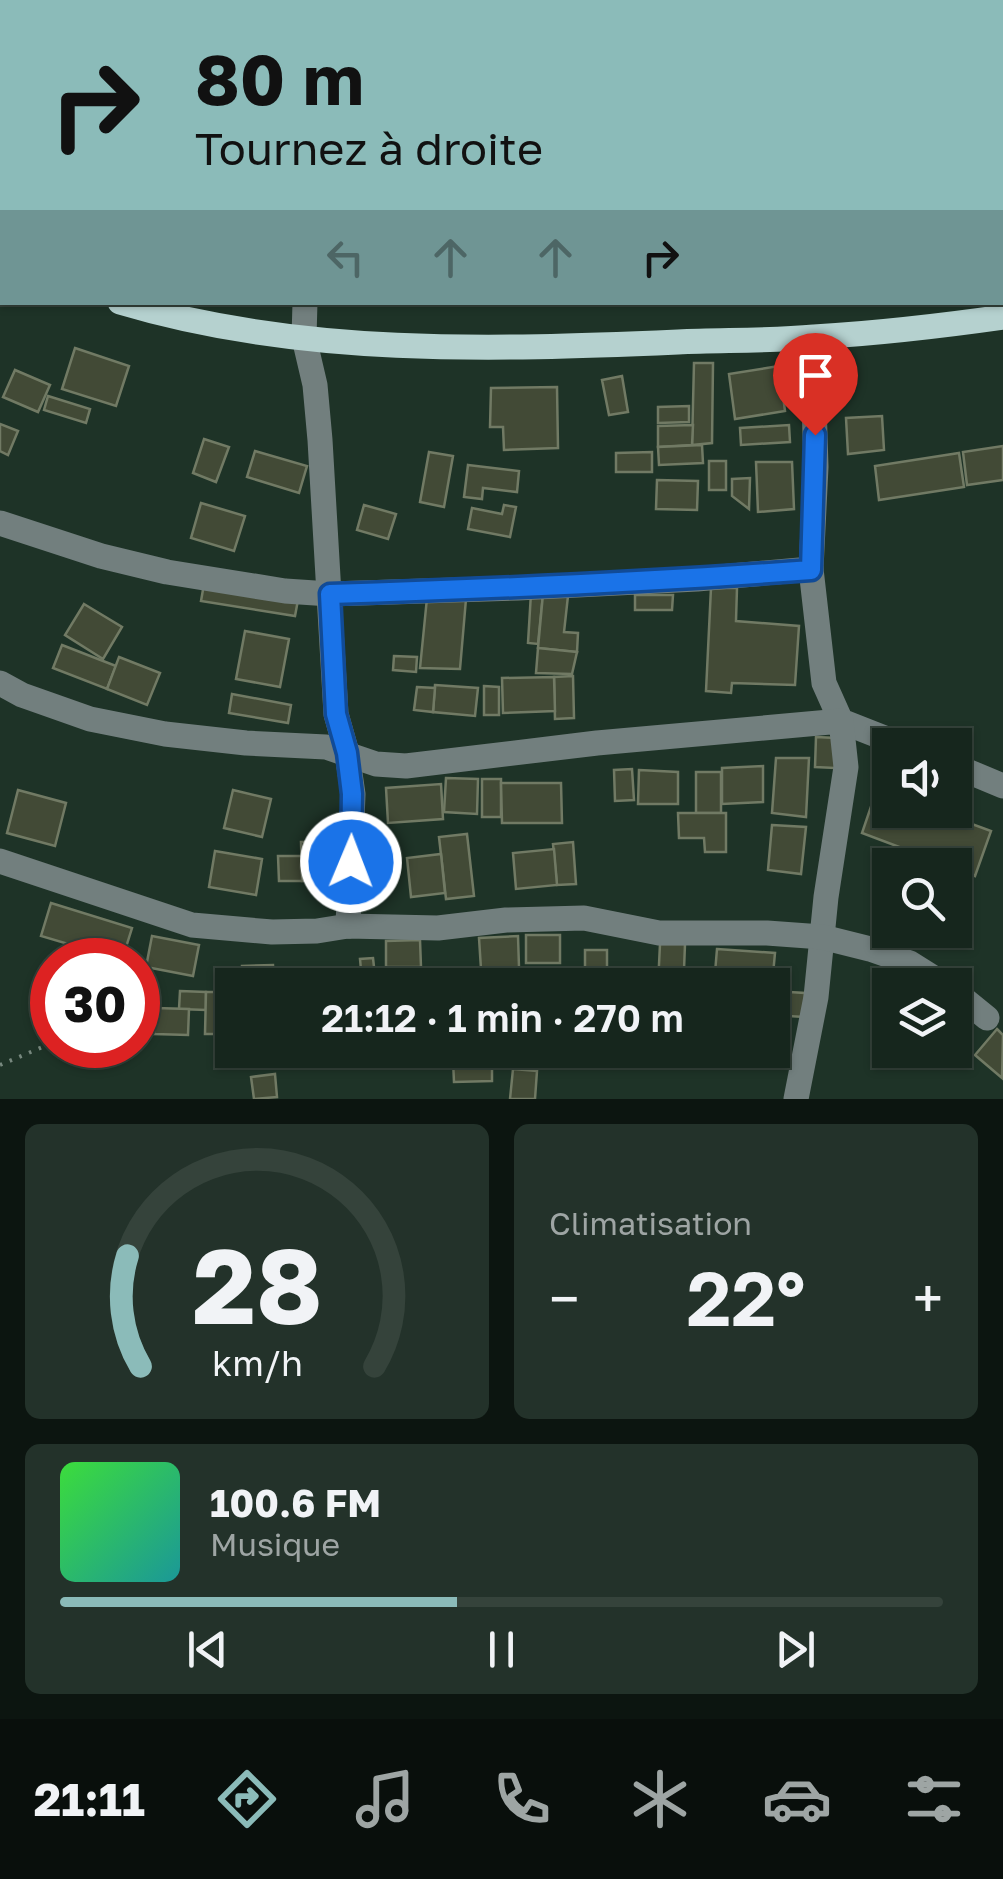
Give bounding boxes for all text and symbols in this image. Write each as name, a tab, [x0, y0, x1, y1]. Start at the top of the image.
text: 80 m	[195, 36, 364, 120]
icon: right	[30, 40, 160, 170]
text: Tournez à droite	[195, 121, 543, 175]
icon: left	[318, 230, 373, 285]
icon: ahead	[423, 230, 478, 285]
icon: ahead	[528, 230, 583, 285]
icon: right	[633, 230, 688, 285]
pin	[773, 333, 858, 436]
icon: arrive	[788, 348, 843, 403]
map controls	[872, 728, 972, 1068]
button: sound	[872, 728, 972, 828]
position arrow	[299, 810, 403, 914]
button: search	[872, 848, 972, 948]
speed limit sign: 30	[30, 938, 160, 1068]
button: layers	[872, 968, 972, 1068]
text: 21:12 · 1 min · 270 m	[321, 995, 684, 1040]
text: Climatisation	[549, 1204, 752, 1242]
text: 28	[192, 1222, 322, 1347]
text: 22°	[686, 1252, 806, 1343]
text: −	[549, 1265, 579, 1331]
text: +	[913, 1265, 943, 1331]
text: km/h	[212, 1341, 302, 1384]
text: 100.6 FM	[210, 1480, 381, 1525]
text: Musique	[210, 1525, 340, 1563]
icon: previous	[180, 1622, 235, 1677]
icon: pause	[474, 1622, 529, 1677]
icon: next	[768, 1622, 823, 1677]
icon: directions	[212, 1764, 282, 1834]
icon: music	[350, 1764, 420, 1834]
icon: phone	[487, 1764, 557, 1834]
icon: climate	[625, 1764, 695, 1834]
icon: car	[762, 1764, 832, 1834]
icon: filters	[899, 1764, 969, 1834]
text: 21:11	[34, 1772, 145, 1826]

